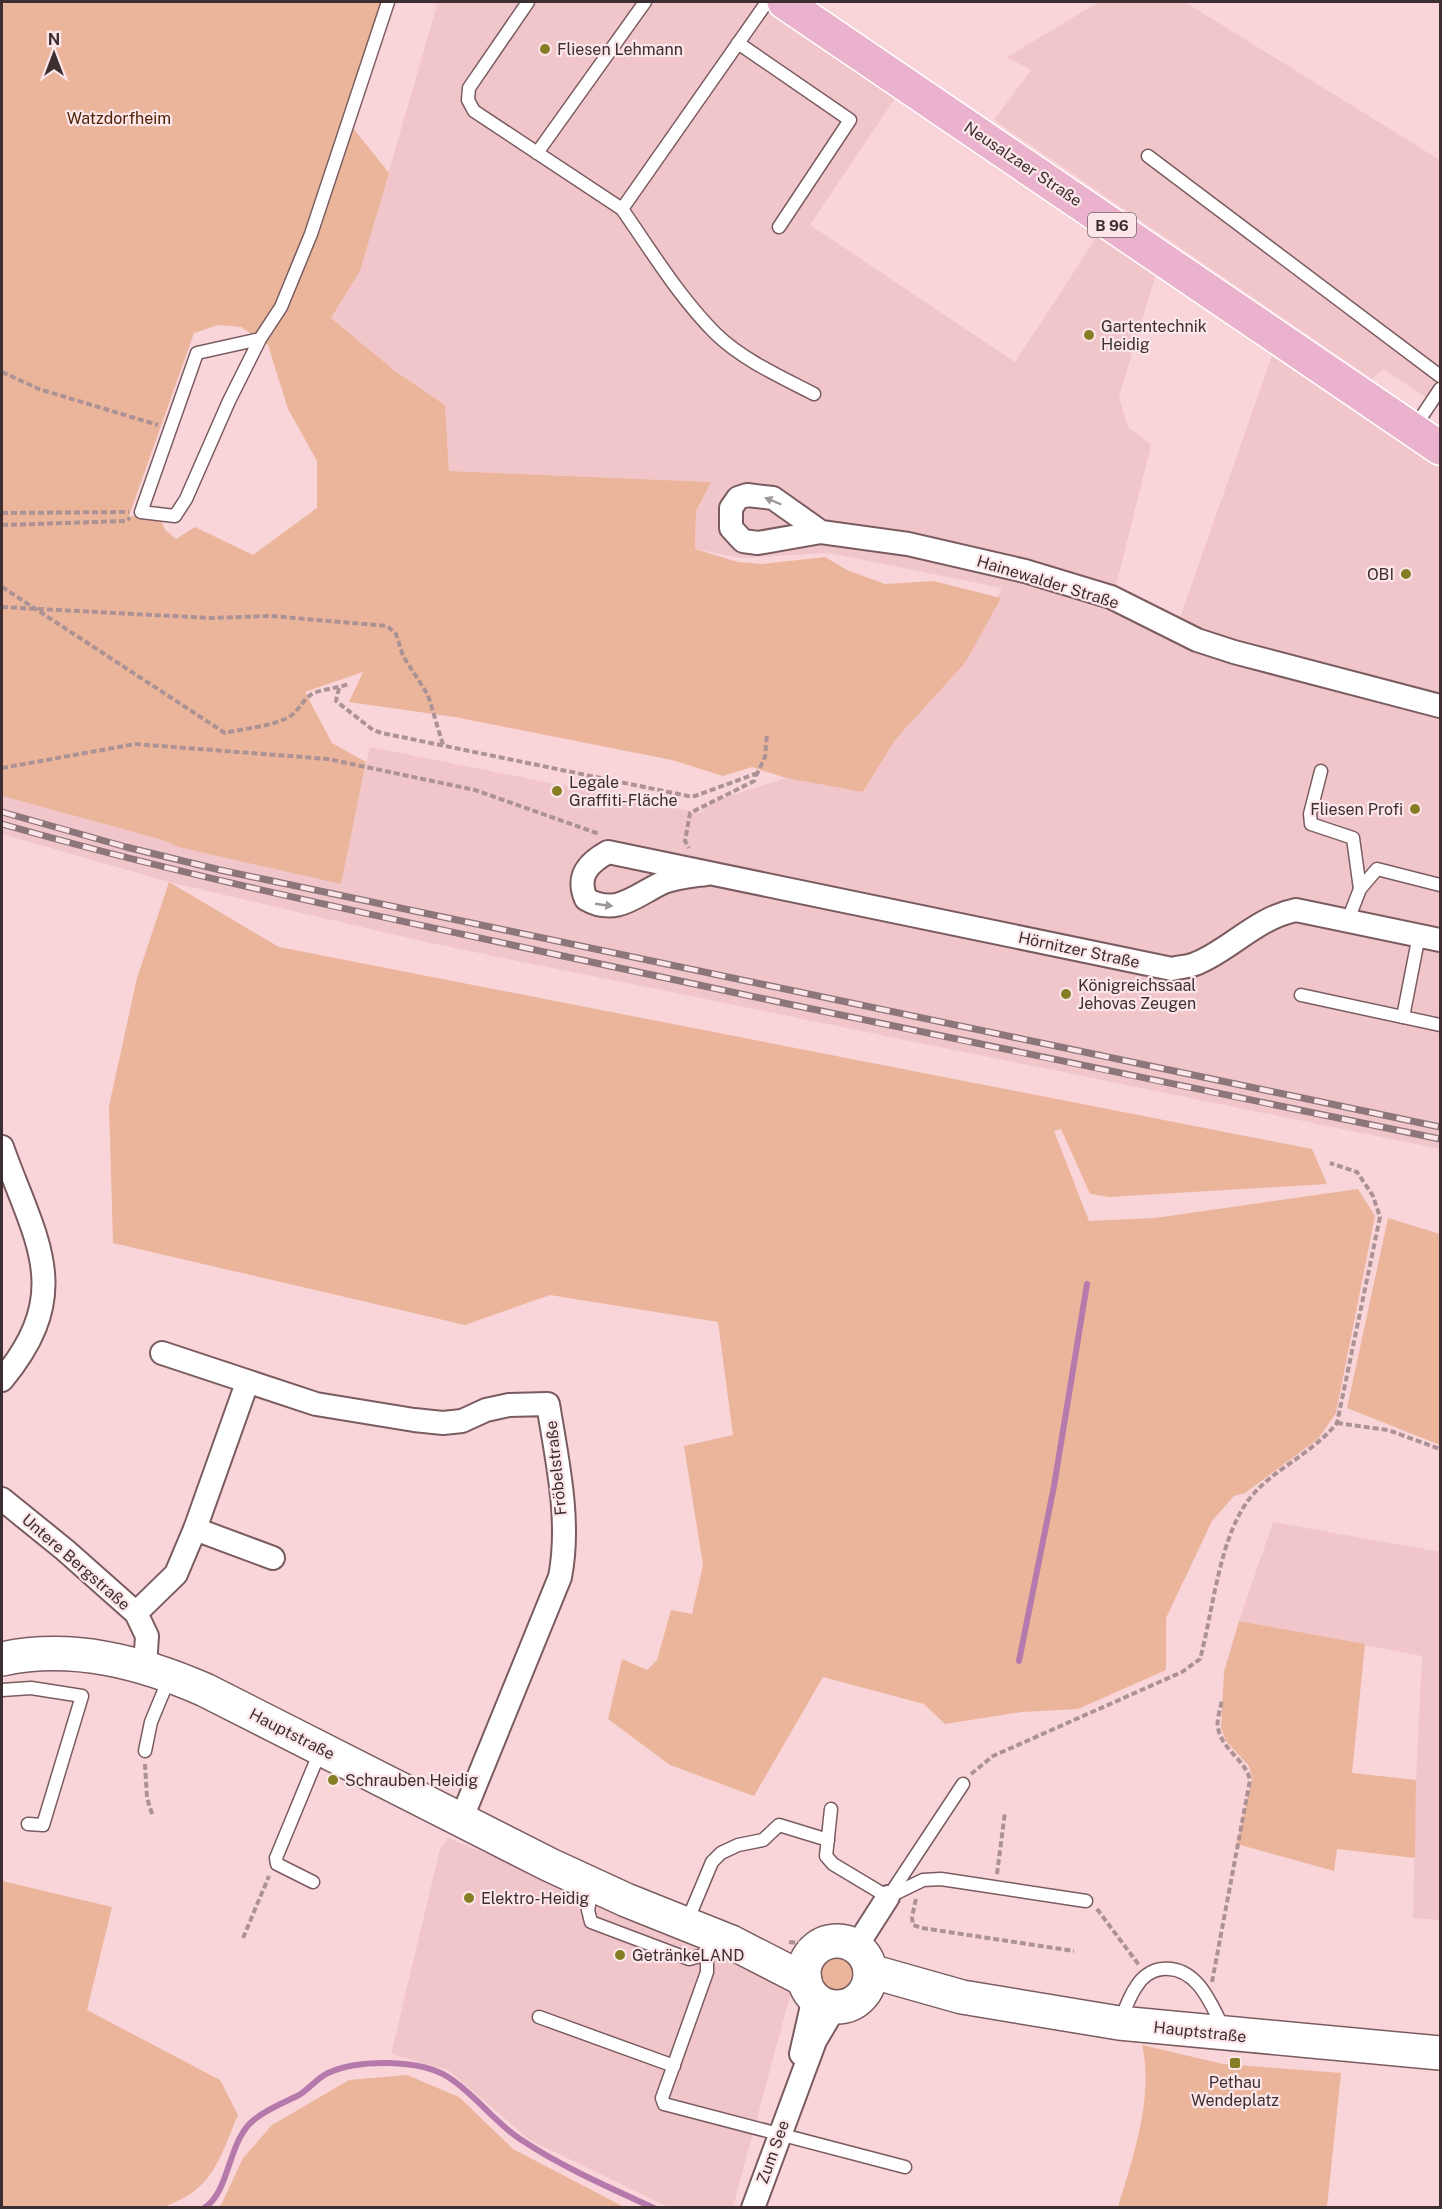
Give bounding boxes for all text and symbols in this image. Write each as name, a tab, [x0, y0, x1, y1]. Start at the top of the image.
north arrow	[24, 24, 84, 84]
text: N	[48, 30, 60, 49]
place label: Fliesen Lehmann	[557, 40, 683, 59]
marker: Fliesen Lehmann	[538, 42, 552, 56]
park label: Watzdorfheim	[67, 109, 171, 128]
street label: Neusalzaer Straße	[960, 118, 1086, 210]
road number: B 96	[1088, 213, 1136, 237]
place label: Gartentechnik Heidig	[1101, 317, 1207, 354]
marker: Gartentechnik Heidig	[1082, 328, 1096, 342]
one-way arrow	[764, 496, 782, 506]
street label: Hainewalder Straße	[975, 551, 1121, 613]
place label: OBI	[1367, 565, 1394, 584]
marker: OBI	[1399, 567, 1413, 581]
place label: Legale Graffiti-Fläche	[569, 773, 678, 810]
marker: Legale Graffiti-Fläche	[550, 784, 564, 798]
place label: Fliesen Profi	[1310, 800, 1403, 819]
marker: Fliesen Profi	[1408, 802, 1422, 816]
one-way arrow	[595, 900, 614, 909]
street label: Hörnitzer Straße	[1017, 928, 1141, 972]
place label: Königreichssaal Jehovas Zeugen	[1078, 976, 1196, 1013]
marker: Königreichssaal Jehovas Zeugen	[1059, 987, 1073, 1001]
street label: Fröbelstraße	[542, 1420, 570, 1516]
street label: Untere Bergstraße	[18, 1510, 134, 1614]
street label: Hauptstraße	[246, 1704, 338, 1764]
place label: Schrauben Heidig	[345, 1771, 478, 1790]
marker: Schrauben Heidig	[326, 1773, 340, 1787]
place label: Elektro-Heidig	[481, 1889, 589, 1908]
marker: Elektro-Heidig	[462, 1891, 476, 1905]
place label: GetränkeLAND	[632, 1946, 744, 1965]
marker: GetränkeLAND	[613, 1948, 627, 1962]
street label: Hauptstraße	[1153, 2018, 1247, 2046]
marker: Pethau Wendeplatz	[1228, 2056, 1242, 2070]
place label: Pethau Wendeplatz	[1191, 2073, 1279, 2110]
street label: Zum See	[753, 2118, 793, 2186]

